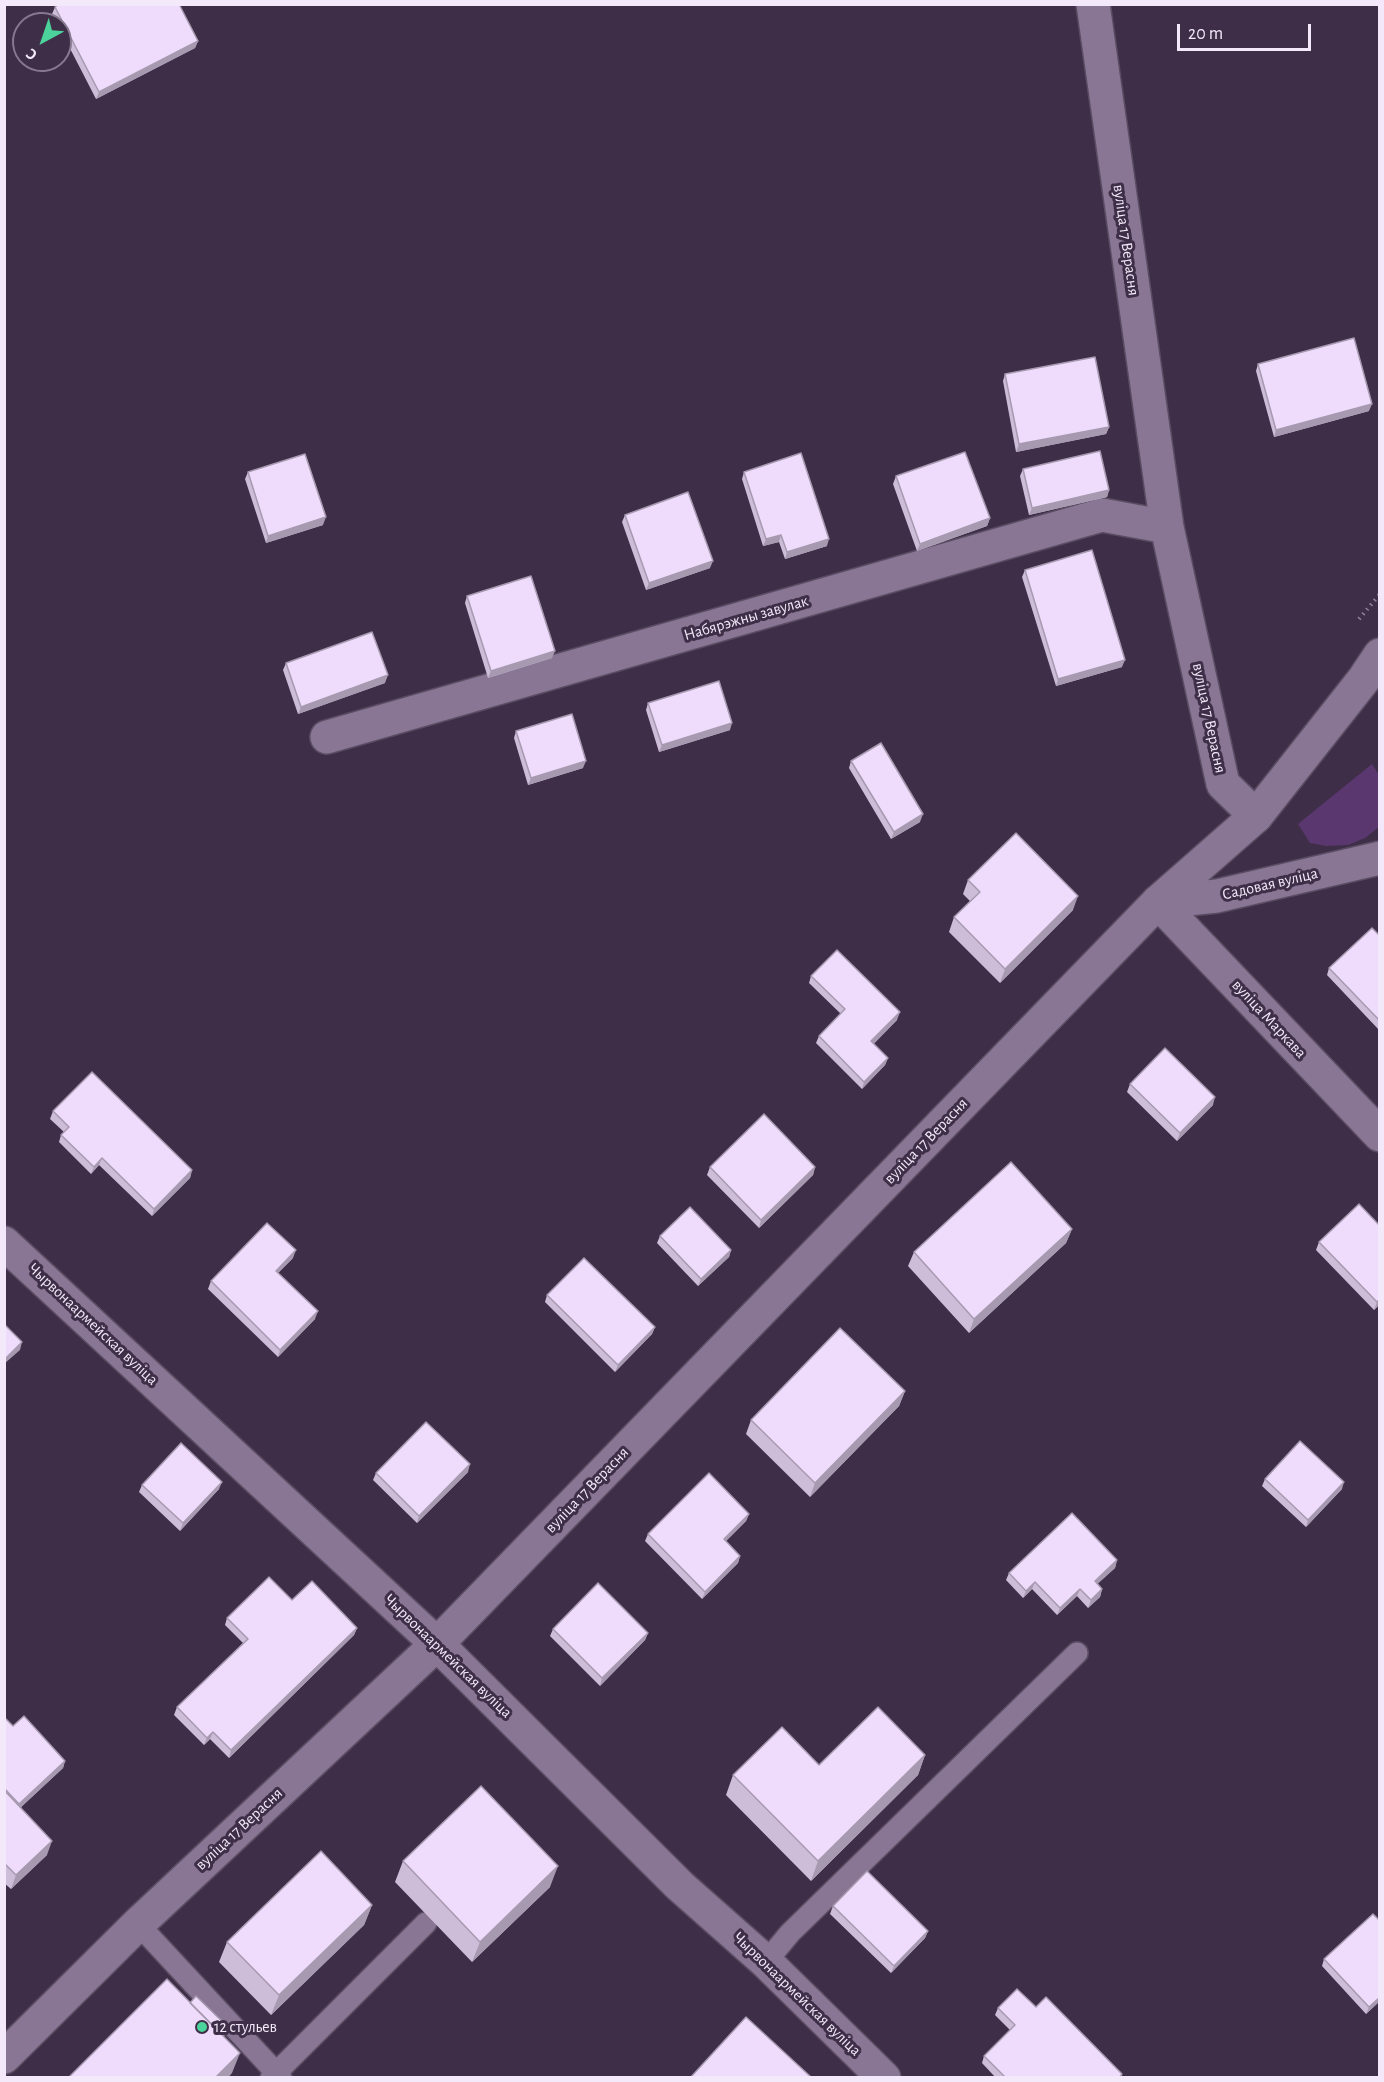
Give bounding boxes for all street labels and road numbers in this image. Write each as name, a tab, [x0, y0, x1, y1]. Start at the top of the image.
street label: вуліца 17 Верасня	[1109, 183, 1143, 297]
street label: Набярэжны завулак	[682, 591, 810, 645]
street label: вуліца 17 Верасня	[1188, 661, 1230, 775]
street label: Садовая вуліца	[1220, 864, 1320, 904]
street label: вуліца Маркава	[1228, 976, 1310, 1062]
street label: вуліца 17 Верасня	[880, 1094, 972, 1188]
street label: Чырвонаармейская вуліца	[24, 1259, 162, 1389]
street label: вуліца 17 Верасня	[541, 1443, 633, 1537]
street label: Чырвонаармейская вуліца	[380, 1590, 516, 1722]
street label: вуліца 17 Верасня	[191, 1784, 287, 1874]
street label: Чырвонаармейская вуліца	[729, 1928, 865, 2060]

